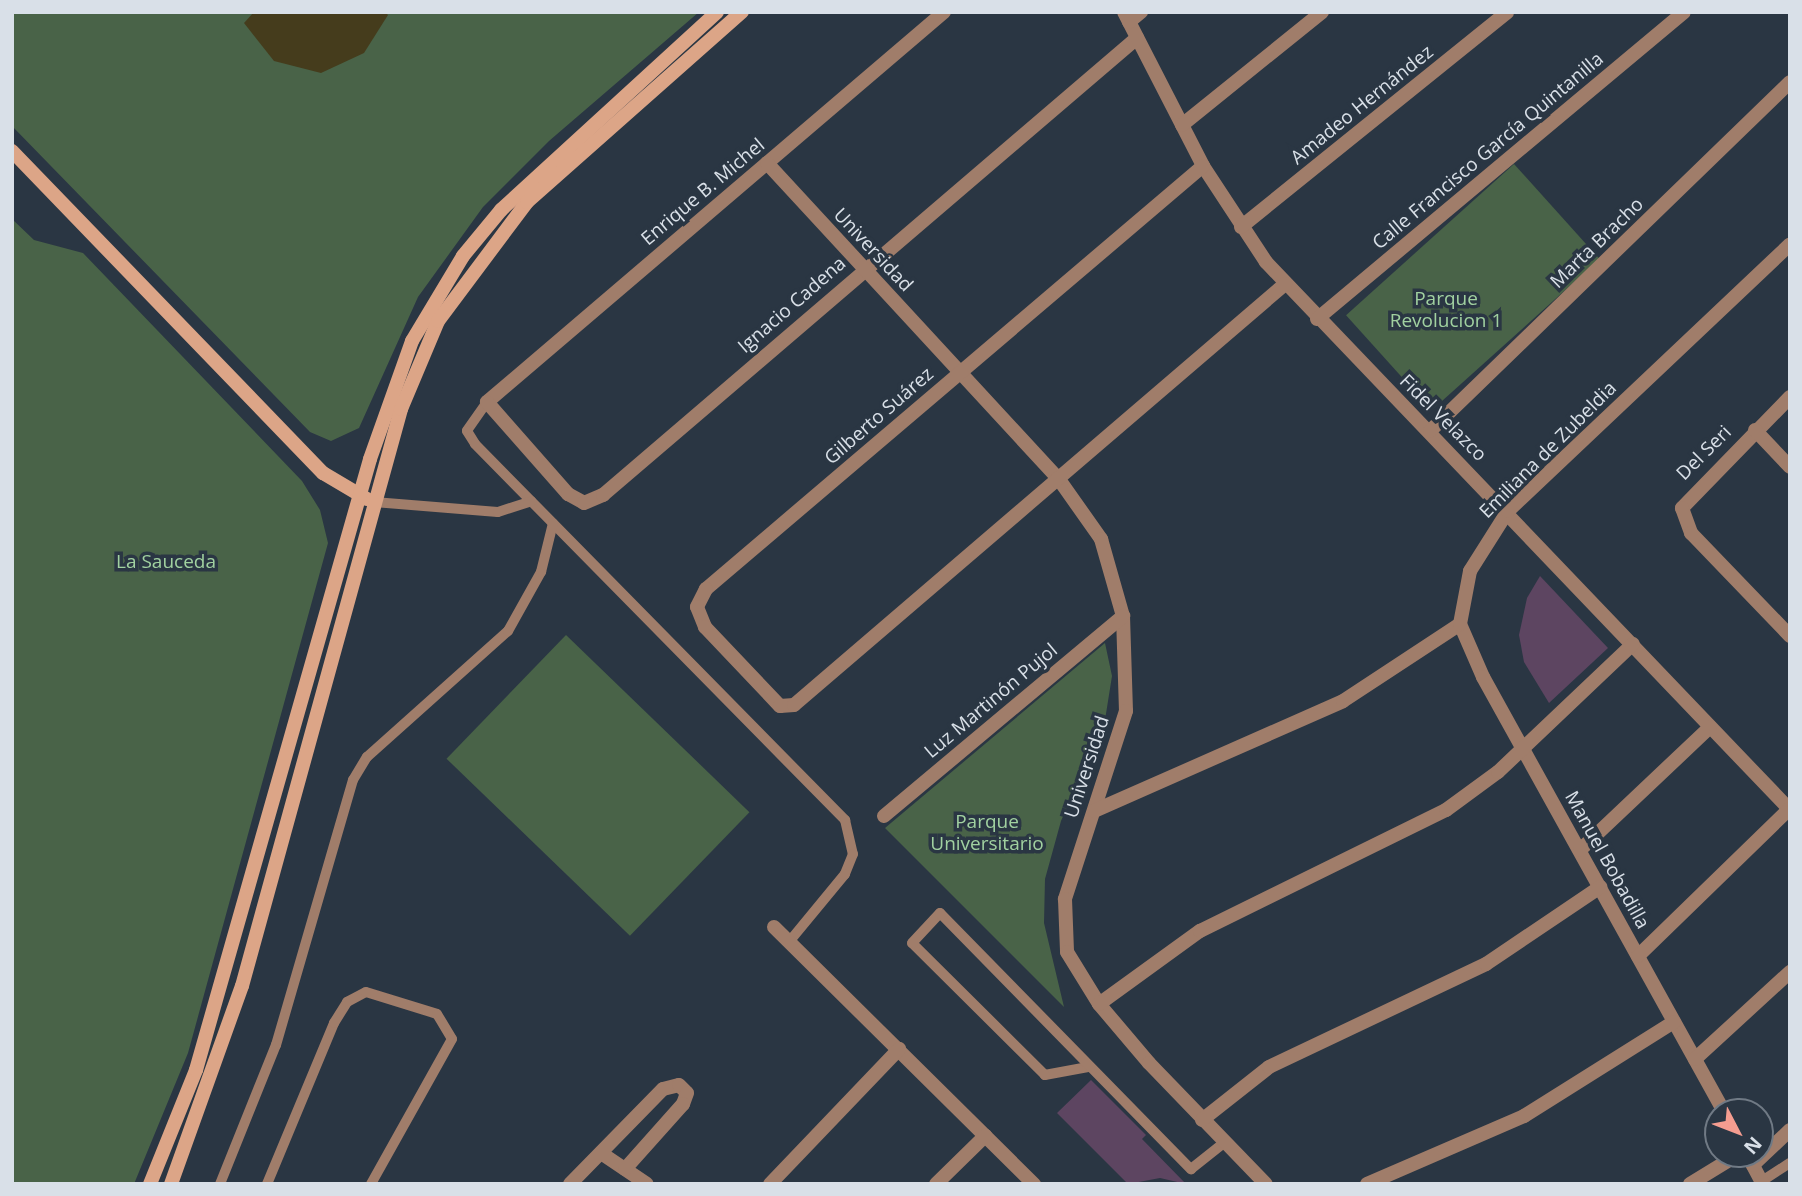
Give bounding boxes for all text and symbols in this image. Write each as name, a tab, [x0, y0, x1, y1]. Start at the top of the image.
street label: Amadeo Hernández	[1286, 41, 1438, 169]
street label: Calle Francisco García Quintanilla	[1368, 48, 1608, 254]
street label: Enrique B. Michel	[637, 134, 769, 250]
street label: Marta Bracho	[1546, 193, 1648, 293]
street label: Universidad	[829, 204, 917, 296]
street label: Ignacio Cadena	[734, 252, 850, 358]
park label: Parque Revolucion 1	[1390, 288, 1502, 332]
street label: Gilberto Suárez	[820, 363, 938, 469]
street label: Fidel Velazco	[1395, 370, 1491, 466]
street label: Emiliana de Zubeldia	[1475, 377, 1621, 523]
street label: Del Seri	[1672, 421, 1736, 485]
park label: La Sauceda	[116, 551, 216, 573]
street label: Luz Martinón Pujol	[920, 639, 1062, 763]
street label: Universidad	[1060, 713, 1114, 821]
street label: Manuel Bobadilla	[1560, 787, 1654, 933]
park label: Parque Universitario	[930, 811, 1044, 855]
north arrow	[1704, 1098, 1774, 1168]
text: N	[1738, 1131, 1768, 1160]

